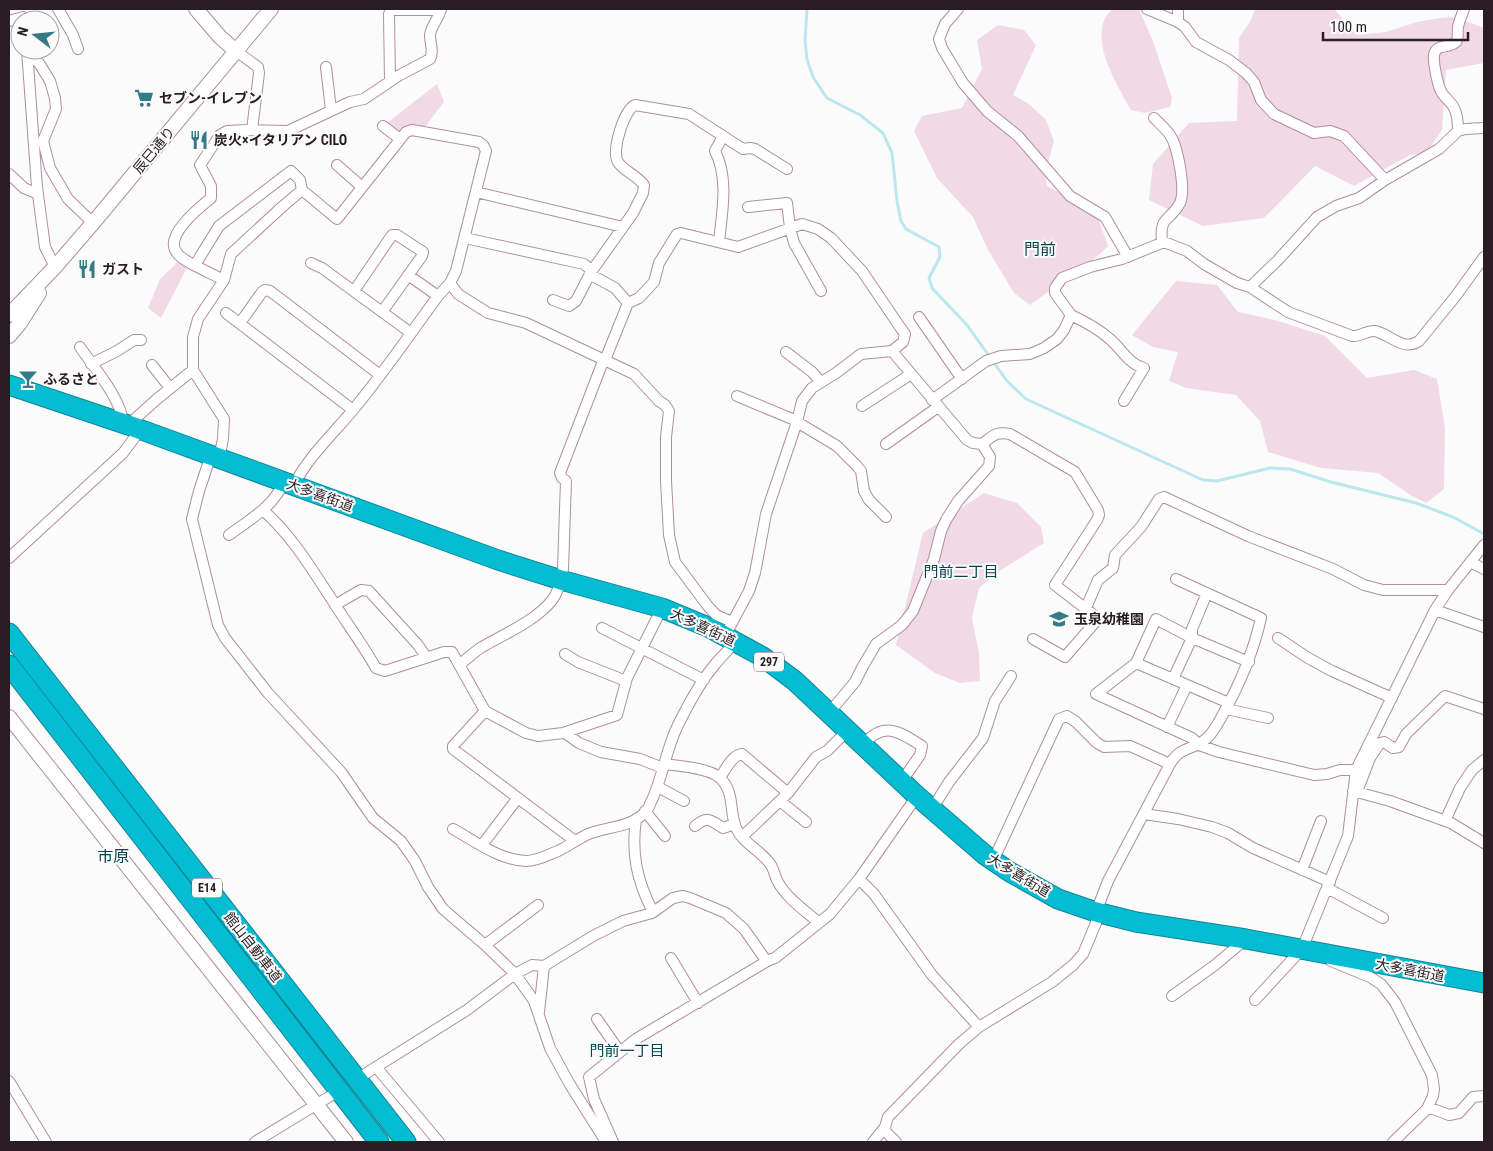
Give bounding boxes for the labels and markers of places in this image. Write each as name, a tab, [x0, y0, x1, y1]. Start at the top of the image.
supermarket icon: セブン-イレブン	[133, 87, 155, 109]
place label: セブン-イレブン	[159, 90, 262, 106]
restaurant icon: 炭火×イタリアン CILO	[188, 129, 210, 151]
place label: 炭火×イタリアン CILO	[214, 132, 347, 148]
restaurant icon: ガスト	[76, 258, 98, 280]
place label: ガスト	[102, 261, 144, 277]
bar icon: ふるさと	[17, 368, 39, 390]
place label: ふるさと	[43, 371, 99, 387]
school or university icon: 玉泉幼稚園	[1048, 608, 1070, 630]
place label: 玉泉幼稚園	[1074, 611, 1144, 627]

